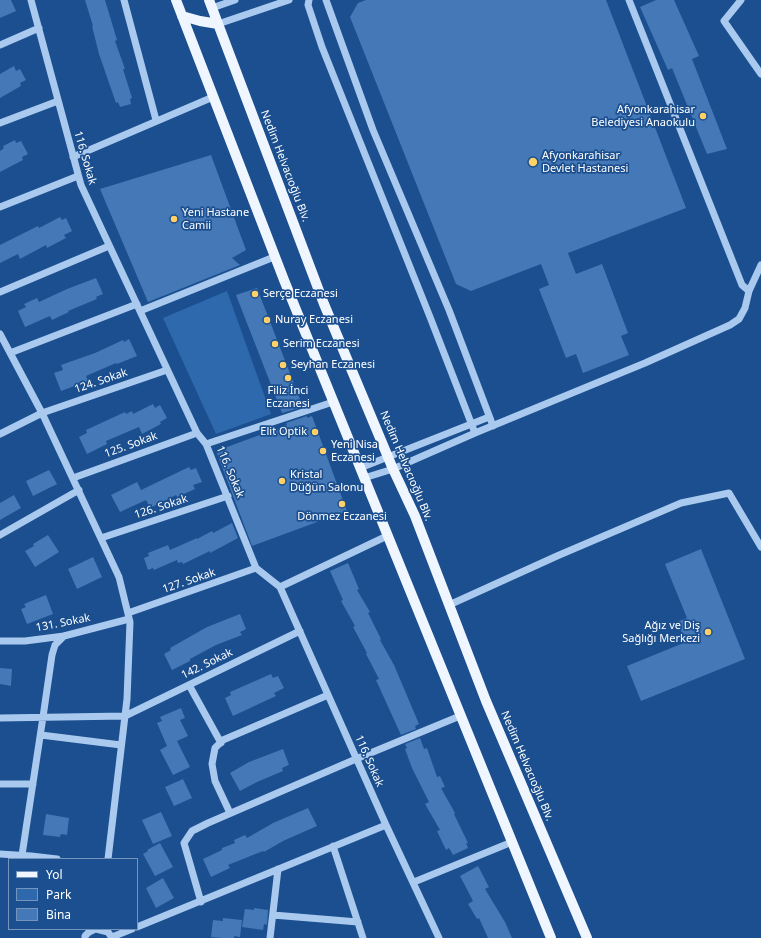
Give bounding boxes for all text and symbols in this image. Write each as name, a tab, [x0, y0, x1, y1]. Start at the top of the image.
place label: Afyonkarahisar Belediyesi Anaokulu	[591, 103, 695, 129]
street label: Nedim Helvacıoğlu Blv.	[258, 108, 312, 224]
marker: Afyonkarahisar Belediyesi Anaokulu	[698, 111, 708, 121]
street label: 116. Sokak	[71, 130, 99, 186]
place label: Afyonkarahisar Devlet Hastanesi	[542, 149, 628, 175]
marker: Afyonkarahisar Devlet Hastanesi	[527, 156, 539, 168]
place label: Yeni Hastane Camii	[182, 206, 249, 232]
marker: Yeni Hastane Camii	[169, 214, 179, 224]
place label: Serçe Eczanesi	[263, 287, 338, 301]
marker: Serçe Eczanesi	[250, 289, 260, 299]
place label: Nuray Eczanesi	[275, 313, 353, 327]
marker: Nuray Eczanesi	[262, 315, 272, 325]
place label: Serim Eczanesi	[283, 337, 360, 351]
marker: Serim Eczanesi	[270, 339, 280, 349]
place label: Seyhan Eczanesi	[291, 358, 375, 372]
marker: Seyhan Eczanesi	[278, 360, 288, 370]
street label: 124. Sokak	[73, 366, 129, 396]
marker: Filiz İnci Eczanesi	[283, 373, 293, 383]
place label: Filiz İnci Eczanesi	[266, 384, 310, 410]
street label: Nedim Helvacıoğlu Blv.	[377, 409, 435, 523]
place label: Elit Optik	[260, 425, 307, 439]
marker: Elit Optik	[310, 427, 320, 437]
street label: 125. Sokak	[103, 429, 159, 461]
place label: Yeni Nisa Eczanesi	[331, 438, 378, 464]
street label: 116. Sokak	[213, 444, 247, 500]
marker: Yeni Nisa Eczanesi	[318, 446, 328, 456]
place label: Kristal Düğün Salonu	[290, 468, 363, 494]
marker: Kristal Düğün Salonu	[277, 476, 287, 486]
street label: 126. Sokak	[133, 492, 189, 522]
marker: Dönmez Eczanesi	[337, 499, 347, 509]
place label: Dönmez Eczanesi	[297, 510, 387, 524]
street label: 127. Sokak	[161, 566, 217, 596]
street label: 131. Sokak	[35, 611, 91, 635]
place label: Ağız ve Diş Sağlığı Merkezi	[622, 619, 700, 645]
marker: Ağız ve Diş Sağlığı Merkezi	[703, 627, 713, 637]
street label: 142. Sokak	[179, 646, 235, 682]
street label: Nedim Helvacıoğlu Blv.	[498, 709, 556, 823]
street label: 116. Sokak	[352, 733, 386, 789]
legend	[8, 858, 138, 930]
text: Yol	[46, 866, 63, 883]
text: Park	[46, 886, 71, 903]
text: Bina	[46, 906, 71, 923]

